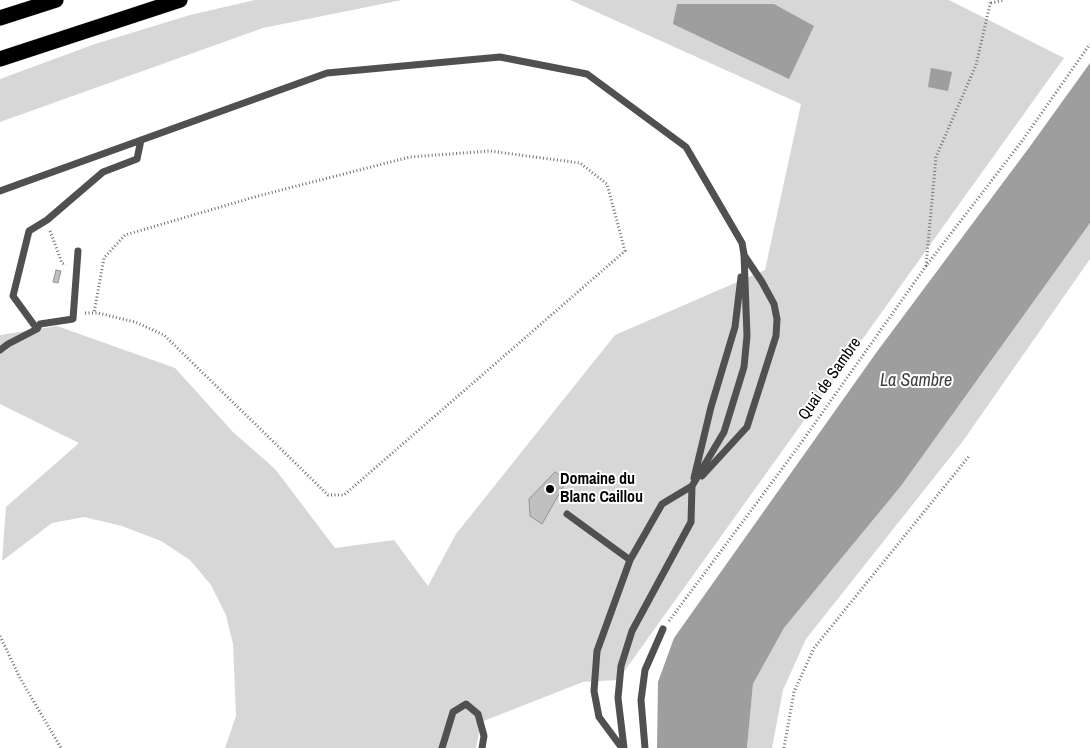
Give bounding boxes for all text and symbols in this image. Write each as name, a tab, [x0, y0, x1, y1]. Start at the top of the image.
street label: Quai de Sambre	[795, 334, 865, 424]
water label: La Sambre	[880, 370, 952, 392]
place label: Domaine du Blanc Caillou	[560, 470, 643, 508]
marker: Domaine du Blanc Caillou	[544, 483, 556, 495]

